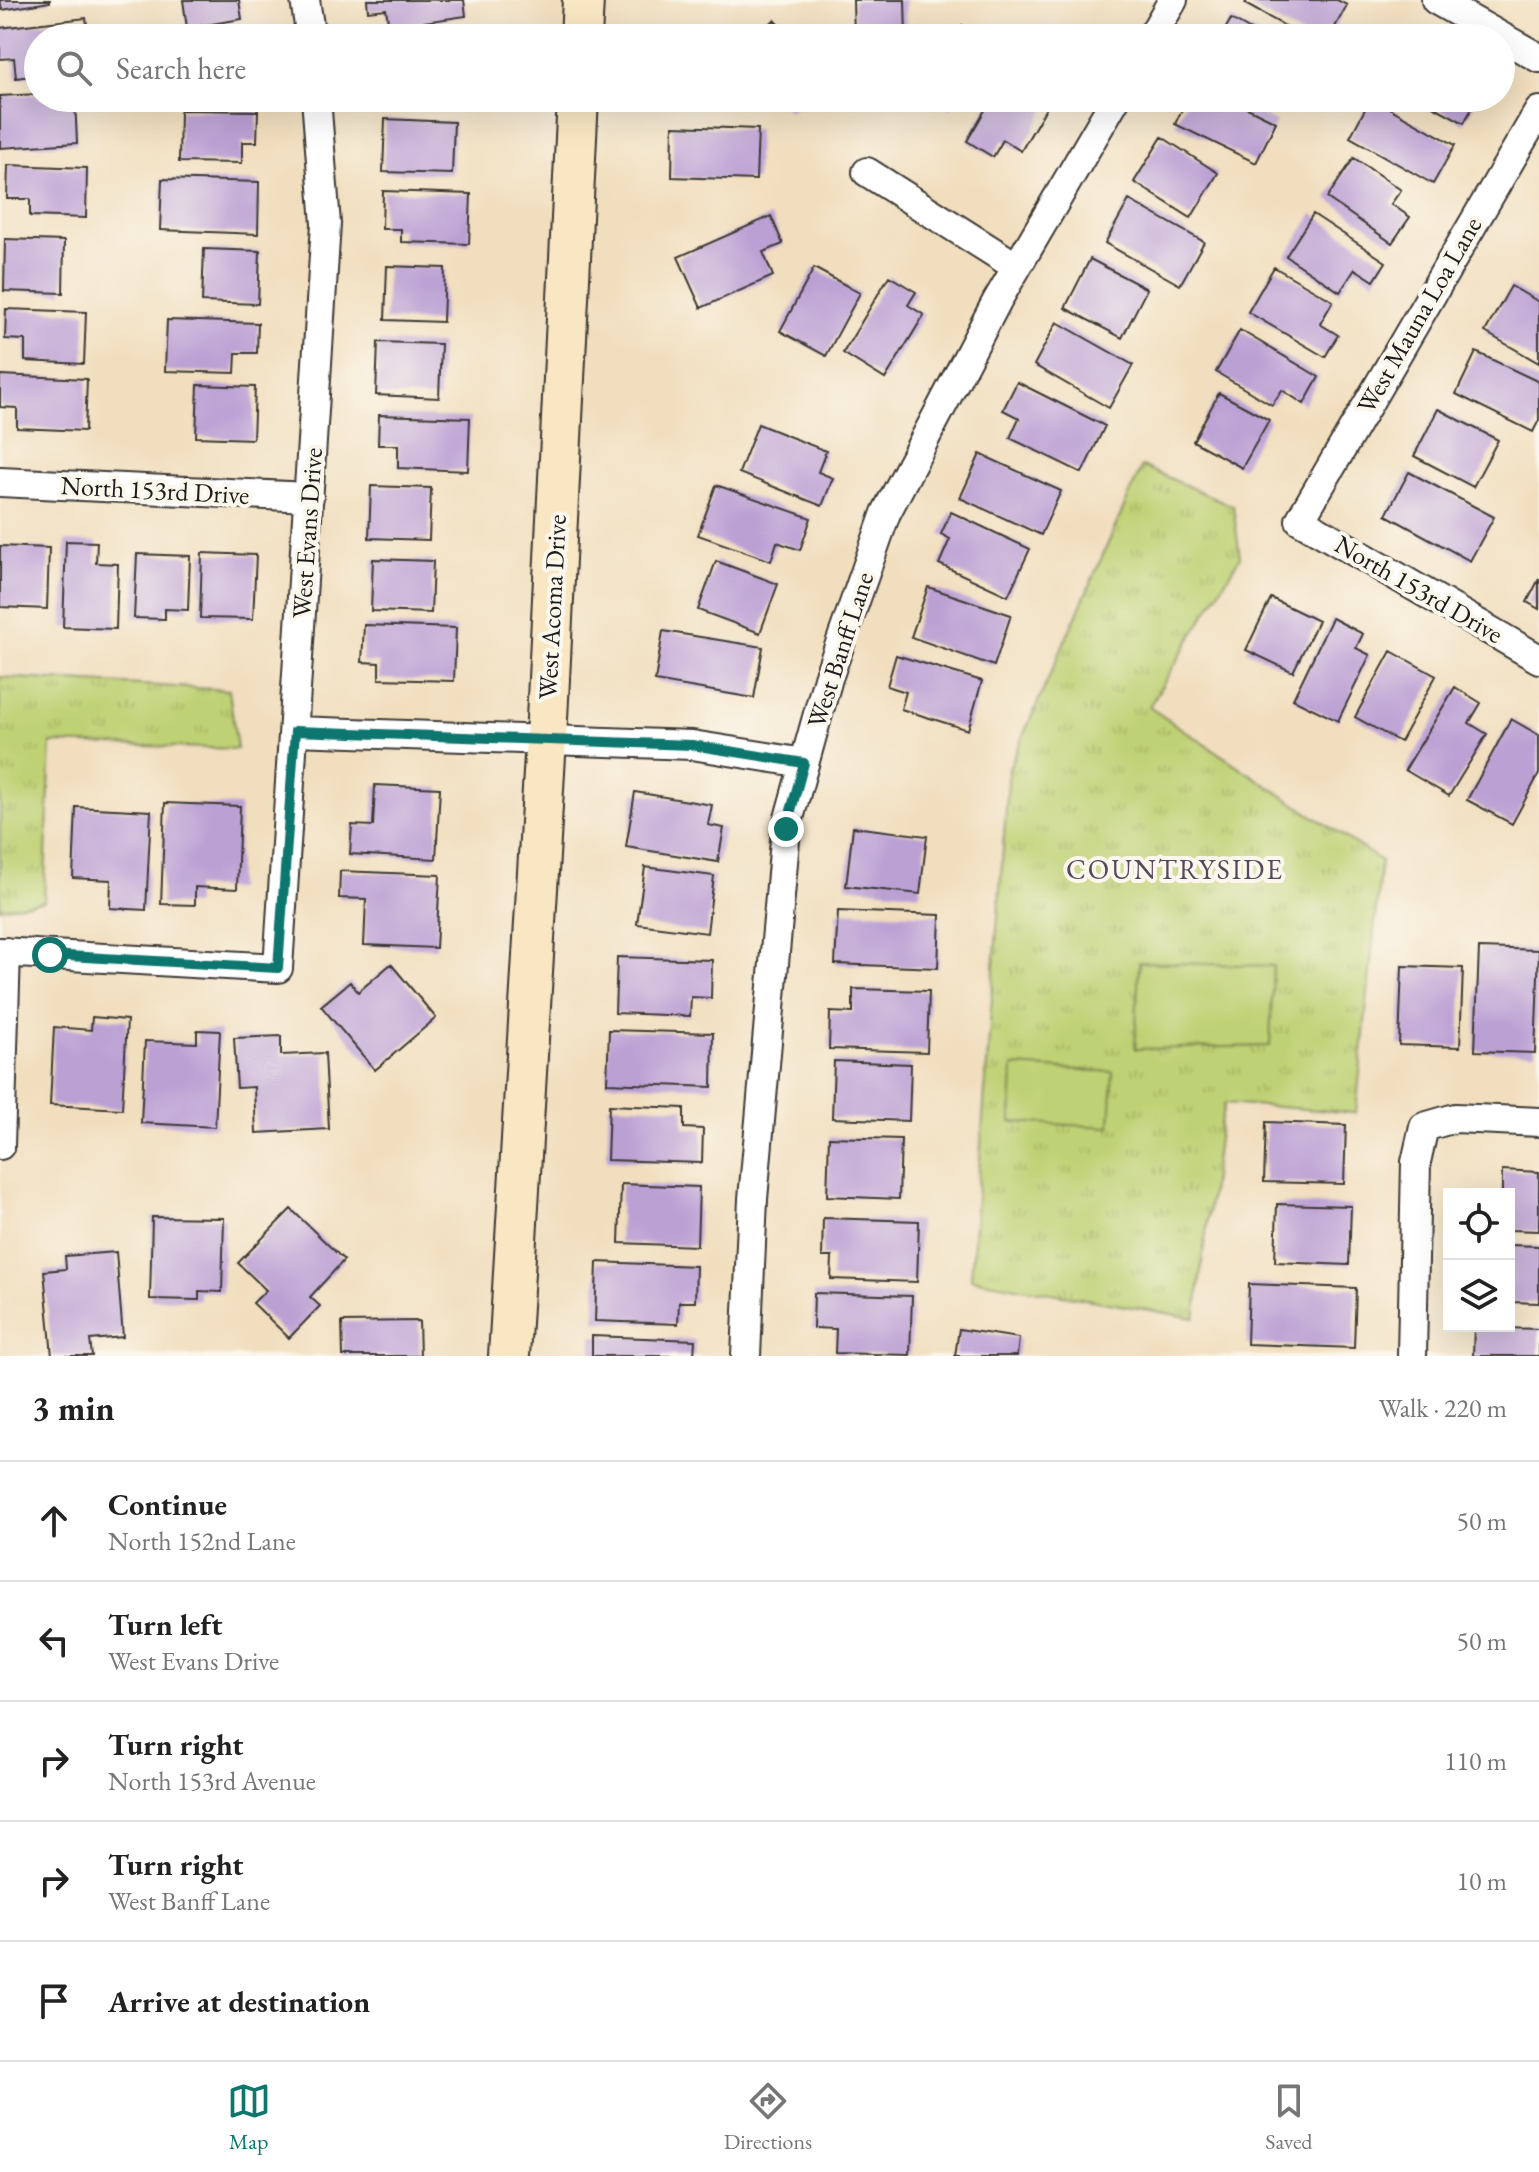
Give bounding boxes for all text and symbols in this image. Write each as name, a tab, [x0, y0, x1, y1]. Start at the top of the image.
search box	[24, 24, 1515, 112]
icon: search	[52, 46, 96, 90]
text: Search here	[116, 49, 246, 88]
street label: West Mauna Loa Lane	[1349, 210, 1489, 420]
street label: West Evans Drive	[284, 446, 330, 620]
street label: North 153rd Drive	[60, 468, 250, 512]
street label: West Acoma Drive	[530, 514, 574, 700]
street label: North 153rd Drive	[1329, 527, 1509, 651]
street label: West Banff Lane	[799, 568, 881, 732]
route end	[768, 811, 804, 847]
district label: COUNTRYSIDE	[1066, 851, 1284, 887]
route start	[32, 937, 68, 973]
map controls	[1443, 1188, 1515, 1332]
button: locate	[1443, 1188, 1515, 1260]
button: layers	[1443, 1260, 1515, 1332]
text: 3 min	[32, 1386, 115, 1430]
text: Walk · 220 m	[1379, 1391, 1507, 1425]
text: Continue	[108, 1485, 227, 1524]
icon: ahead	[32, 1499, 76, 1543]
text: 50 m	[1457, 1504, 1507, 1538]
text: North 152nd Lane	[108, 1524, 296, 1558]
text: Turn left	[108, 1605, 222, 1644]
icon: left	[32, 1619, 76, 1663]
text: 50 m	[1457, 1624, 1507, 1658]
text: West Evans Drive	[108, 1644, 279, 1678]
text: Turn right	[108, 1725, 244, 1764]
icon: right	[32, 1739, 76, 1783]
text: 110 m	[1444, 1744, 1507, 1778]
text: North 153rd Avenue	[108, 1764, 316, 1798]
text: Turn right	[108, 1845, 244, 1884]
icon: right	[32, 1859, 76, 1903]
text: 10 m	[1457, 1864, 1507, 1898]
text: West Banff Lane	[108, 1884, 270, 1918]
icon: arrive	[32, 1979, 76, 2023]
text: Arrive at destination	[108, 1982, 370, 2021]
tab: Map	[227, 2079, 271, 2156]
tab: Directions	[724, 2079, 812, 2156]
tab: Saved	[1265, 2079, 1312, 2156]

